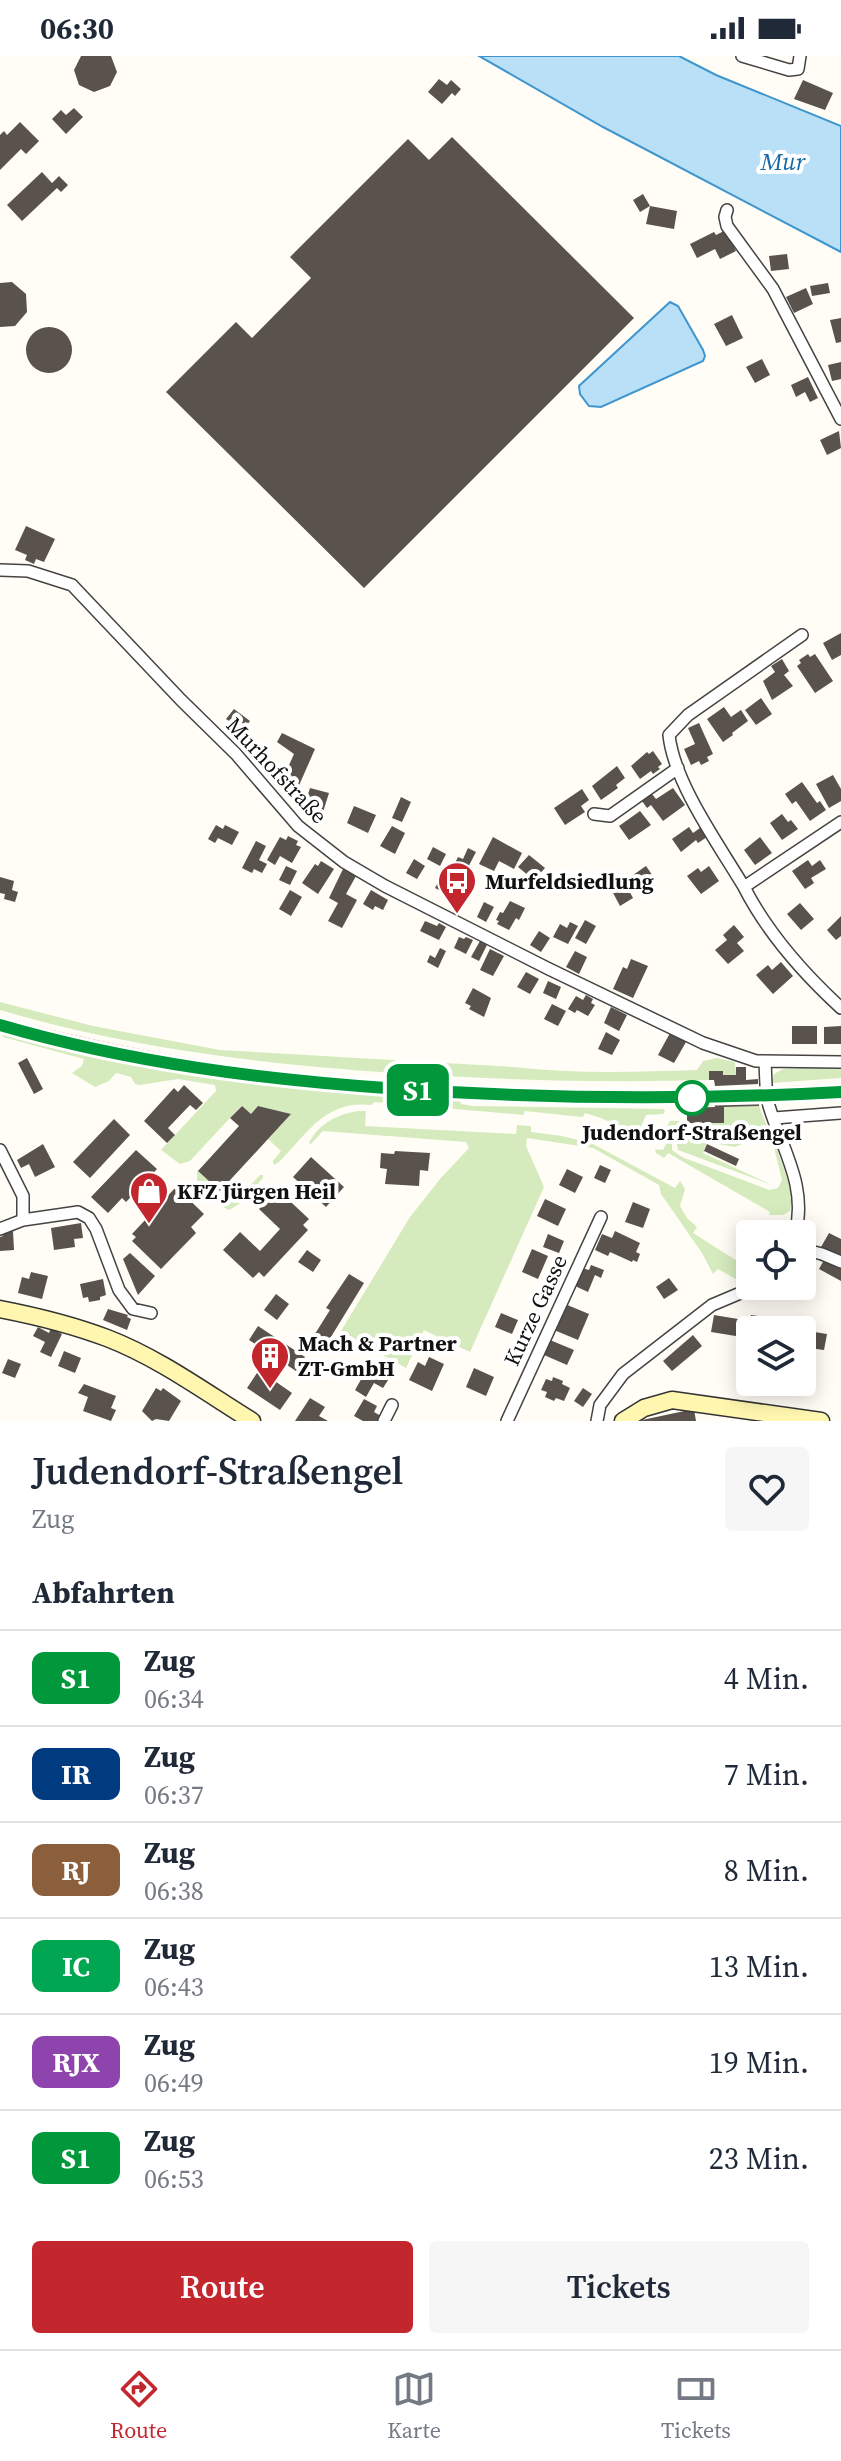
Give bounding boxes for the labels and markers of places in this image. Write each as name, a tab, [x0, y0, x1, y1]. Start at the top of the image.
bus stop icon: Murfeldsiedlung	[436, 860, 478, 915]
place label: Murfeldsiedlung	[485, 866, 654, 896]
marker: Judendorf-Straßengel	[675, 1081, 709, 1115]
place label: Judendorf-Straßengel	[580, 1117, 802, 1147]
shop icon: KFZ Jürgen Heil	[128, 1170, 170, 1225]
place label: KFZ Jürgen Heil	[177, 1176, 336, 1206]
place label: Mach & Partner ZT-GmbH	[298, 1328, 458, 1383]
building icon: Mach & Partner ZT-GmbH	[249, 1335, 291, 1390]

